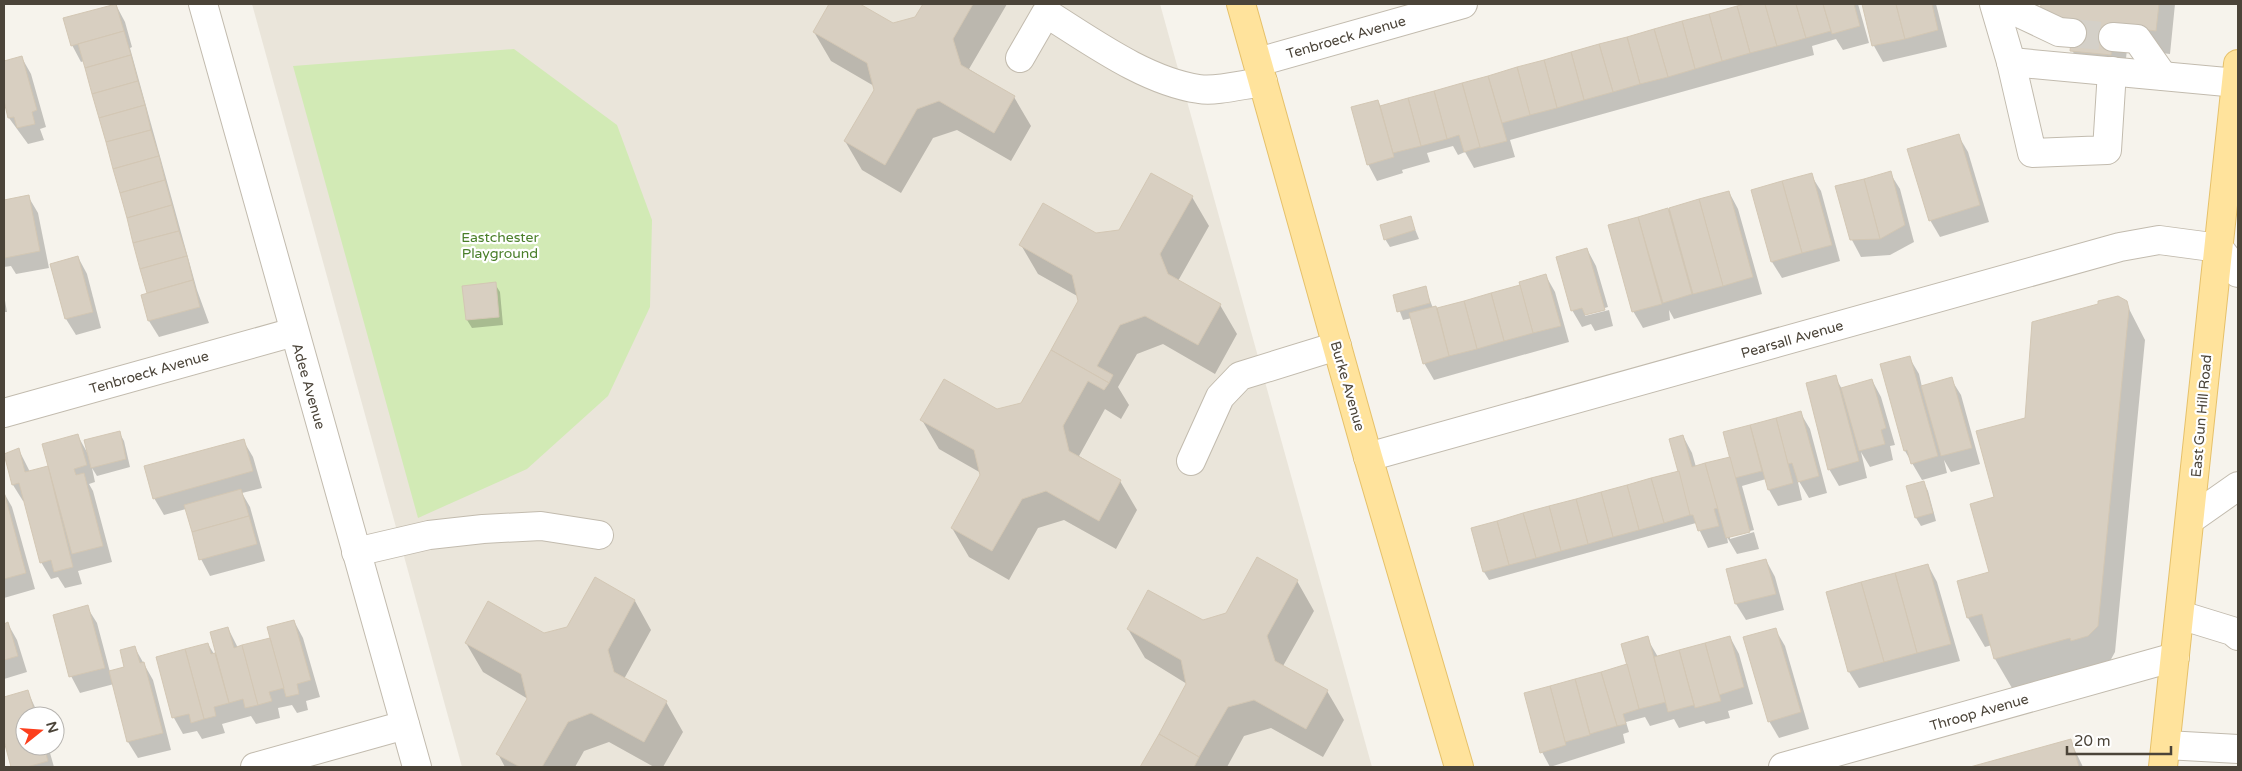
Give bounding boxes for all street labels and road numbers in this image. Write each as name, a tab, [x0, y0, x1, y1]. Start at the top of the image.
street label: Tenbroeck Avenue	[1285, 12, 1408, 63]
street label: Pearsall Avenue	[1739, 317, 1845, 362]
street label: Burke Avenue	[1327, 339, 1368, 433]
street label: Adee Avenue	[288, 341, 329, 431]
street label: Tenbroeck Avenue	[88, 347, 211, 398]
street label: East Gun Hill Road	[2188, 354, 2215, 478]
street label: Throop Avenue	[1928, 690, 2030, 735]

